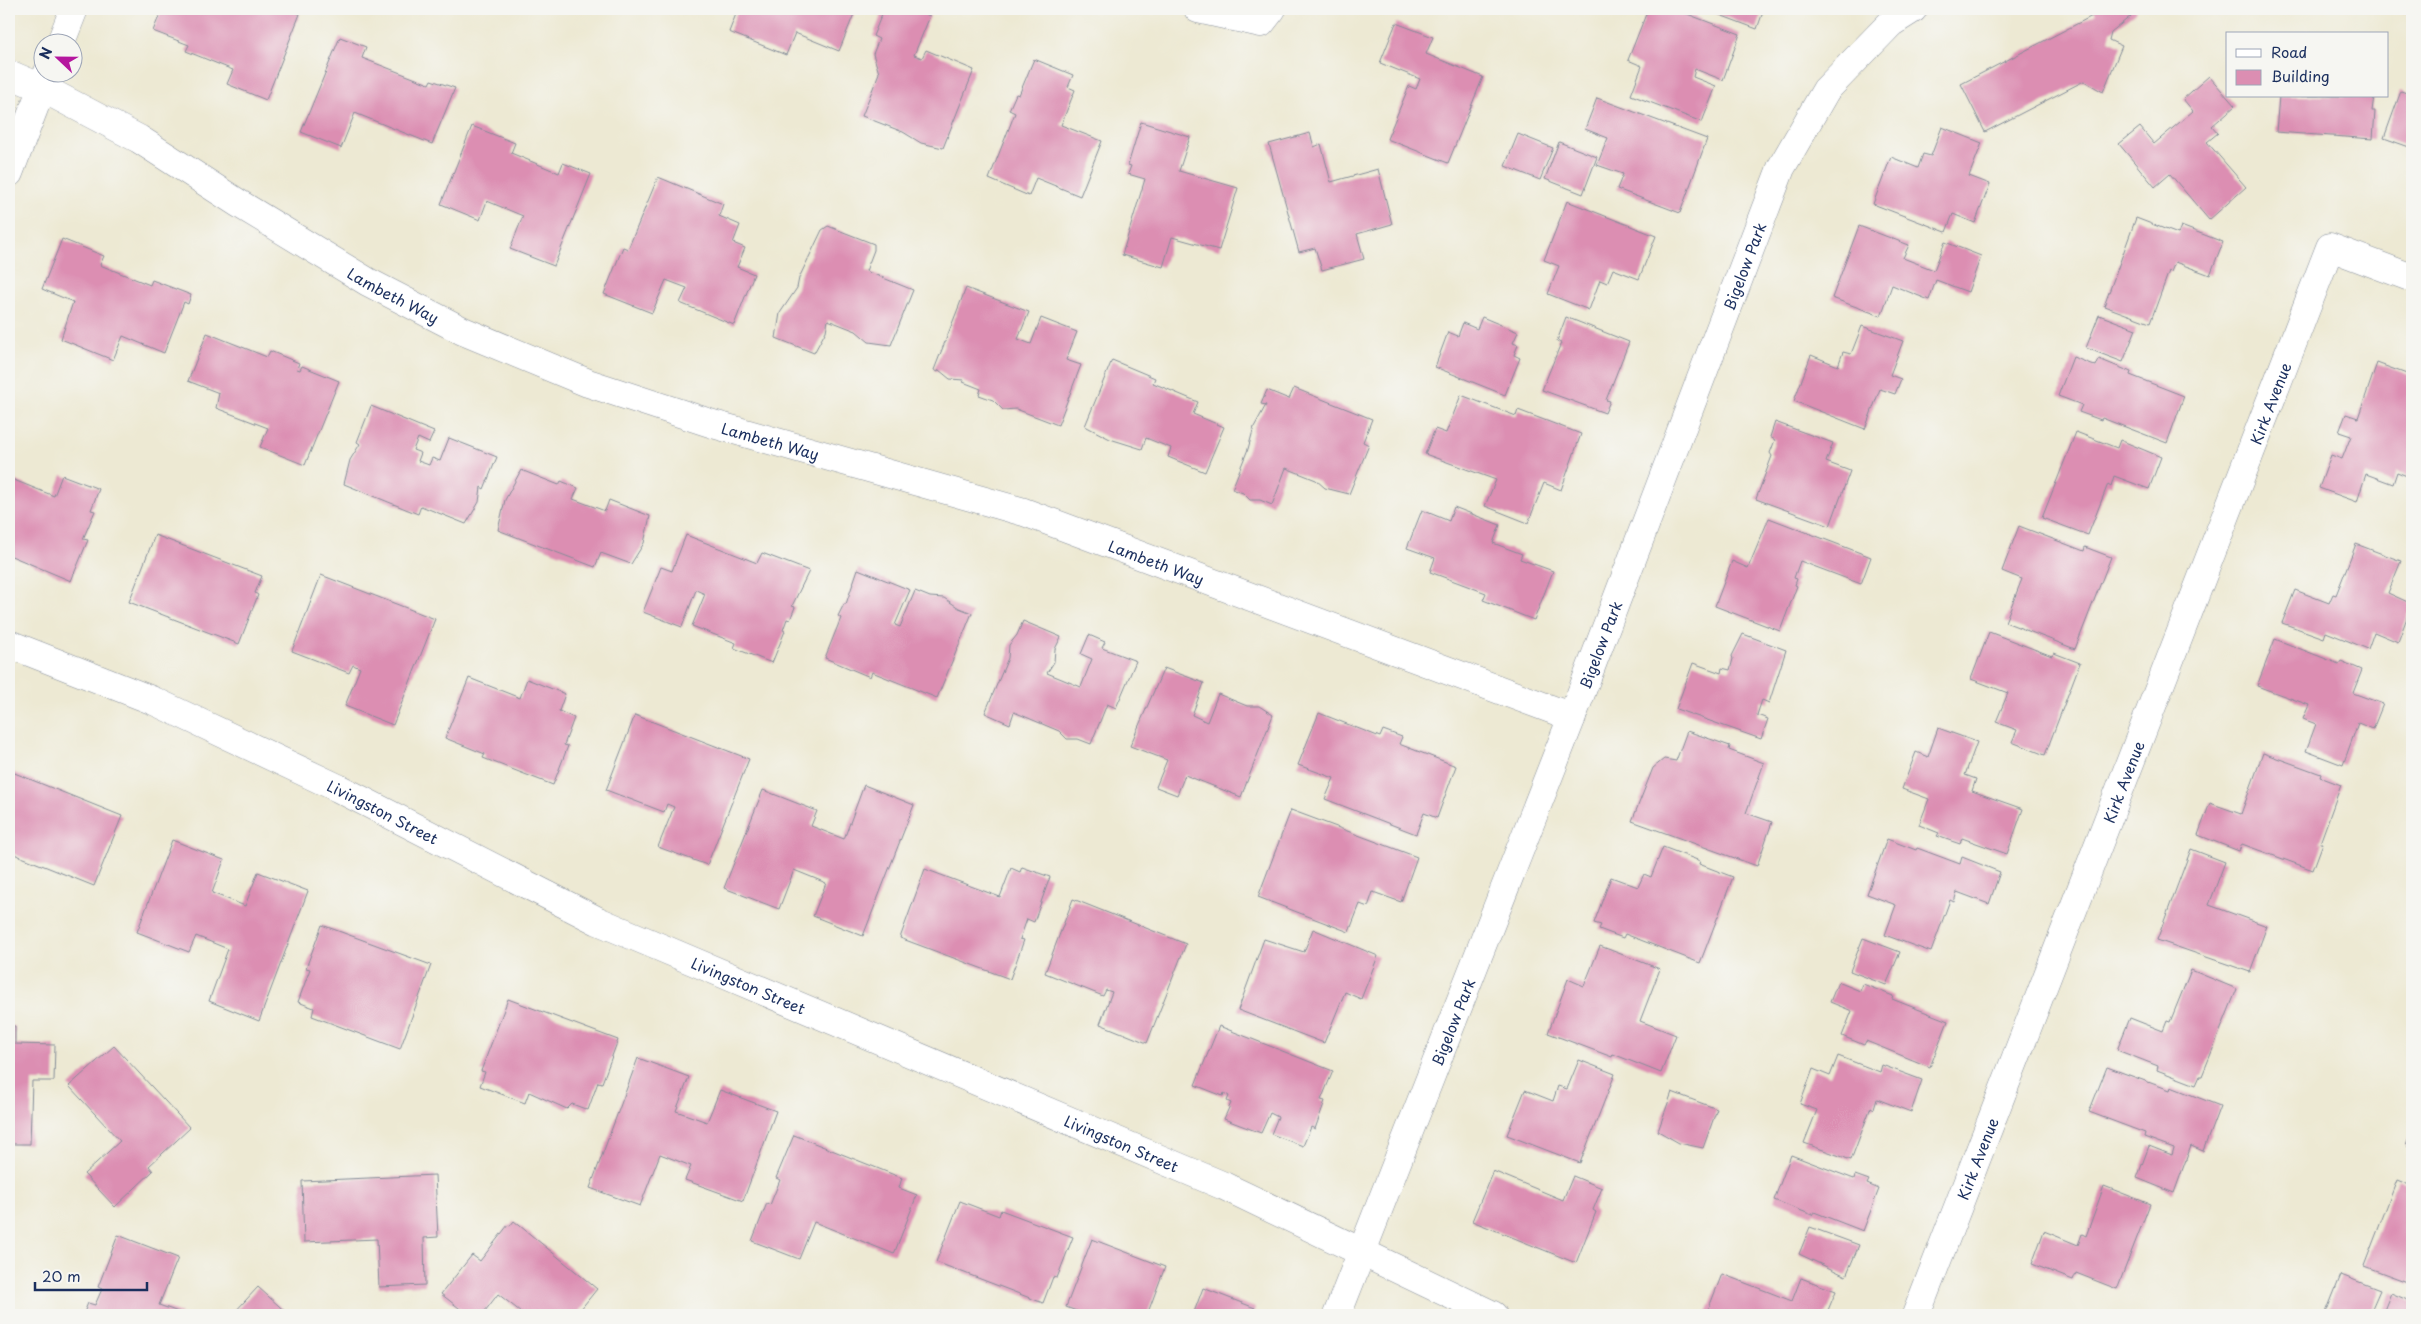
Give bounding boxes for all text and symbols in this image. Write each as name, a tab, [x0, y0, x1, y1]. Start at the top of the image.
north arrow	[32, 32, 82, 82]
legend	[2226, 32, 2388, 98]
text: Road	[2271, 40, 2307, 63]
text: N	[34, 44, 57, 62]
text: Building	[2271, 64, 2330, 87]
street label: Bigelow Park	[1717, 219, 1771, 313]
street label: Lambeth Way	[343, 261, 443, 328]
street label: Kirk Avenue	[2243, 359, 2296, 448]
street label: Lambeth Way	[719, 416, 822, 465]
street label: Lambeth Way	[1105, 533, 1208, 590]
street label: Bigelow Park	[1572, 597, 1627, 692]
street label: Kirk Avenue	[2096, 737, 2149, 826]
street label: Livingston Street	[324, 773, 443, 849]
street label: Livingston Street	[688, 950, 809, 1019]
street label: Bigelow Park	[1425, 975, 1480, 1069]
street label: Livingston Street	[1061, 1108, 1182, 1177]
street label: Kirk Avenue	[1950, 1114, 2003, 1203]
scale bar	[35, 1259, 148, 1291]
text: 20 m	[42, 1264, 81, 1287]

